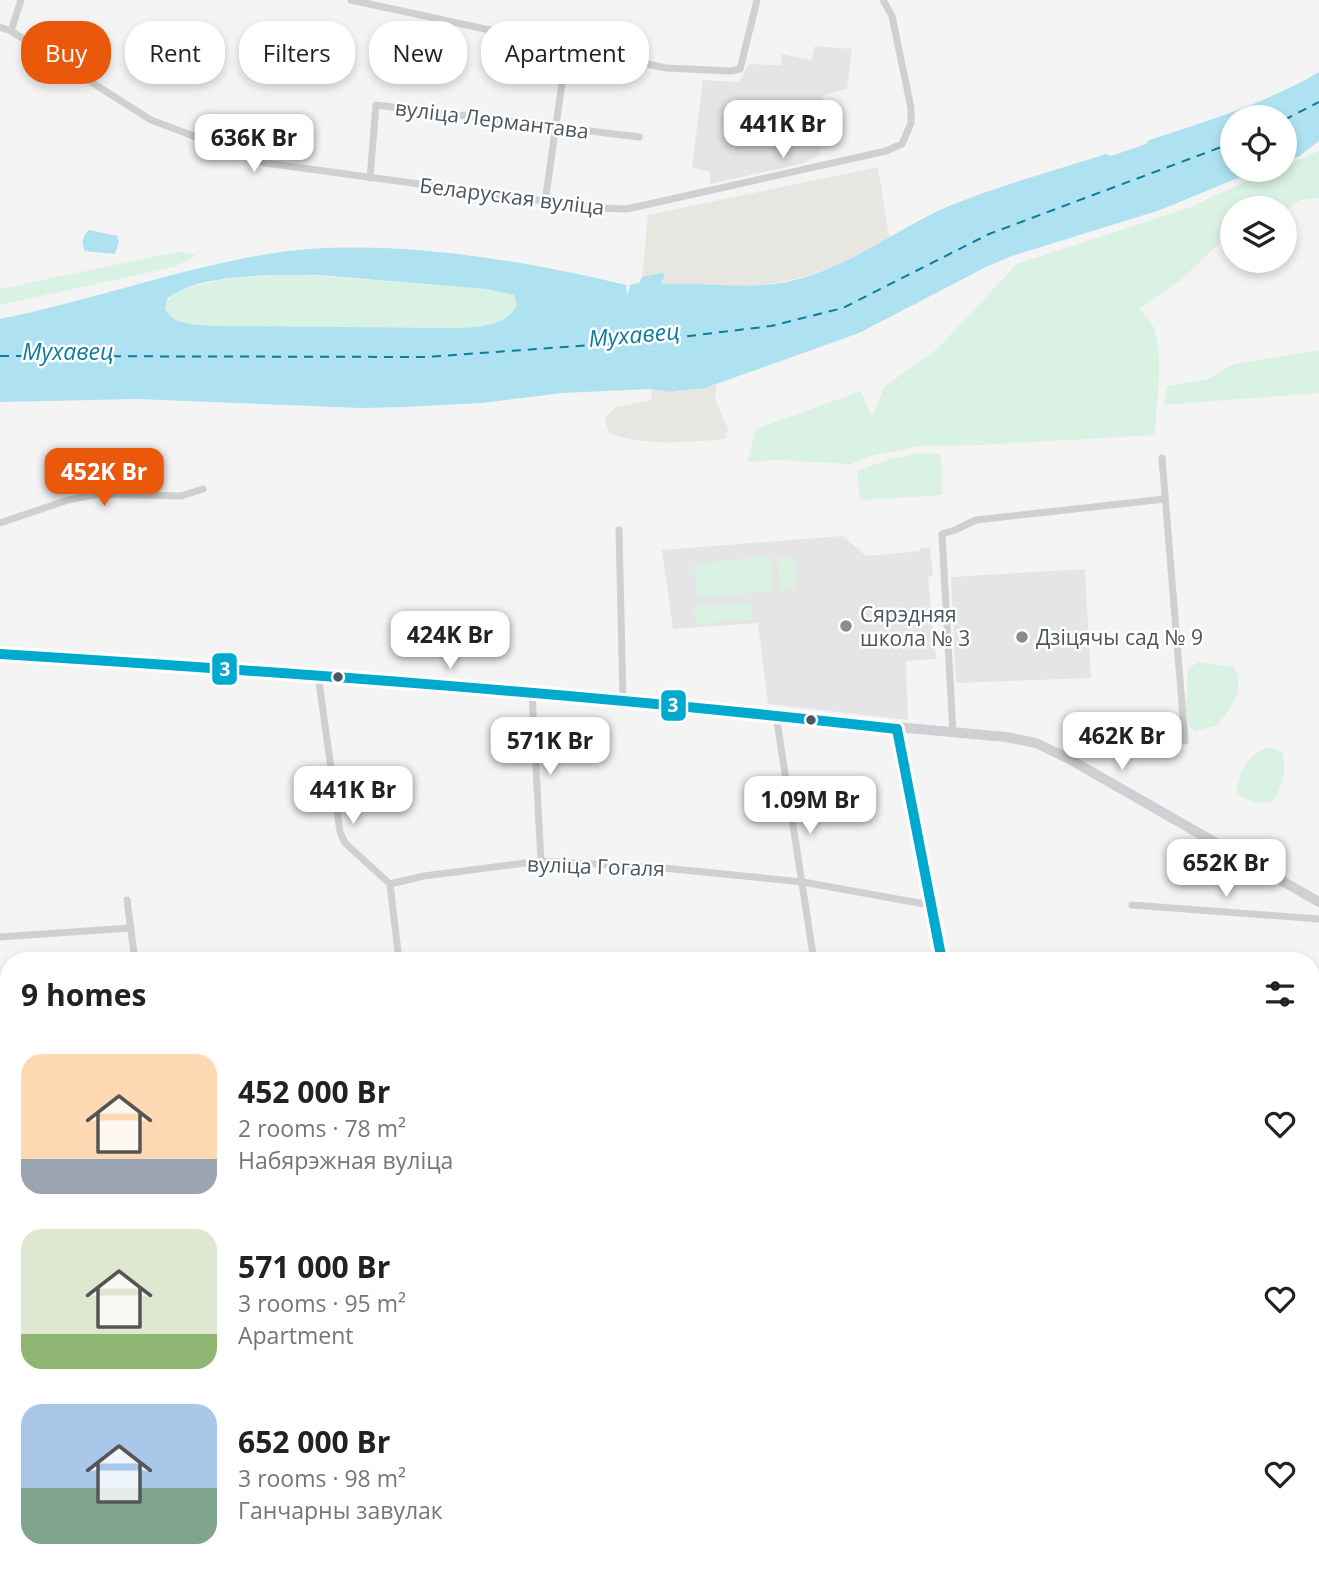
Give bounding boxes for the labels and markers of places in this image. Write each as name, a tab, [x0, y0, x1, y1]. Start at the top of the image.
pin: 441K Br	[718, 100, 848, 160]
pin: 636K Br	[189, 114, 319, 174]
pin: 452K Br	[39, 448, 169, 508]
place label: Сярэдняя школа № 3	[860, 600, 970, 652]
pin: 424K Br	[385, 612, 515, 671]
marker: Сярэдняя школа № 3	[838, 618, 854, 634]
place label: Дзіцячы сад № 9	[1036, 623, 1203, 651]
marker: Дзіцячы сад № 9	[1014, 629, 1030, 645]
unlabelled marker	[331, 670, 345, 684]
pin: 462K Br	[1057, 712, 1187, 772]
unlabelled marker	[804, 713, 818, 727]
pin: 571K Br	[485, 718, 615, 777]
pin: 441K Br	[288, 766, 418, 826]
pin: 1.09M Br	[738, 776, 882, 836]
pin: 652K Br	[1161, 839, 1291, 899]

